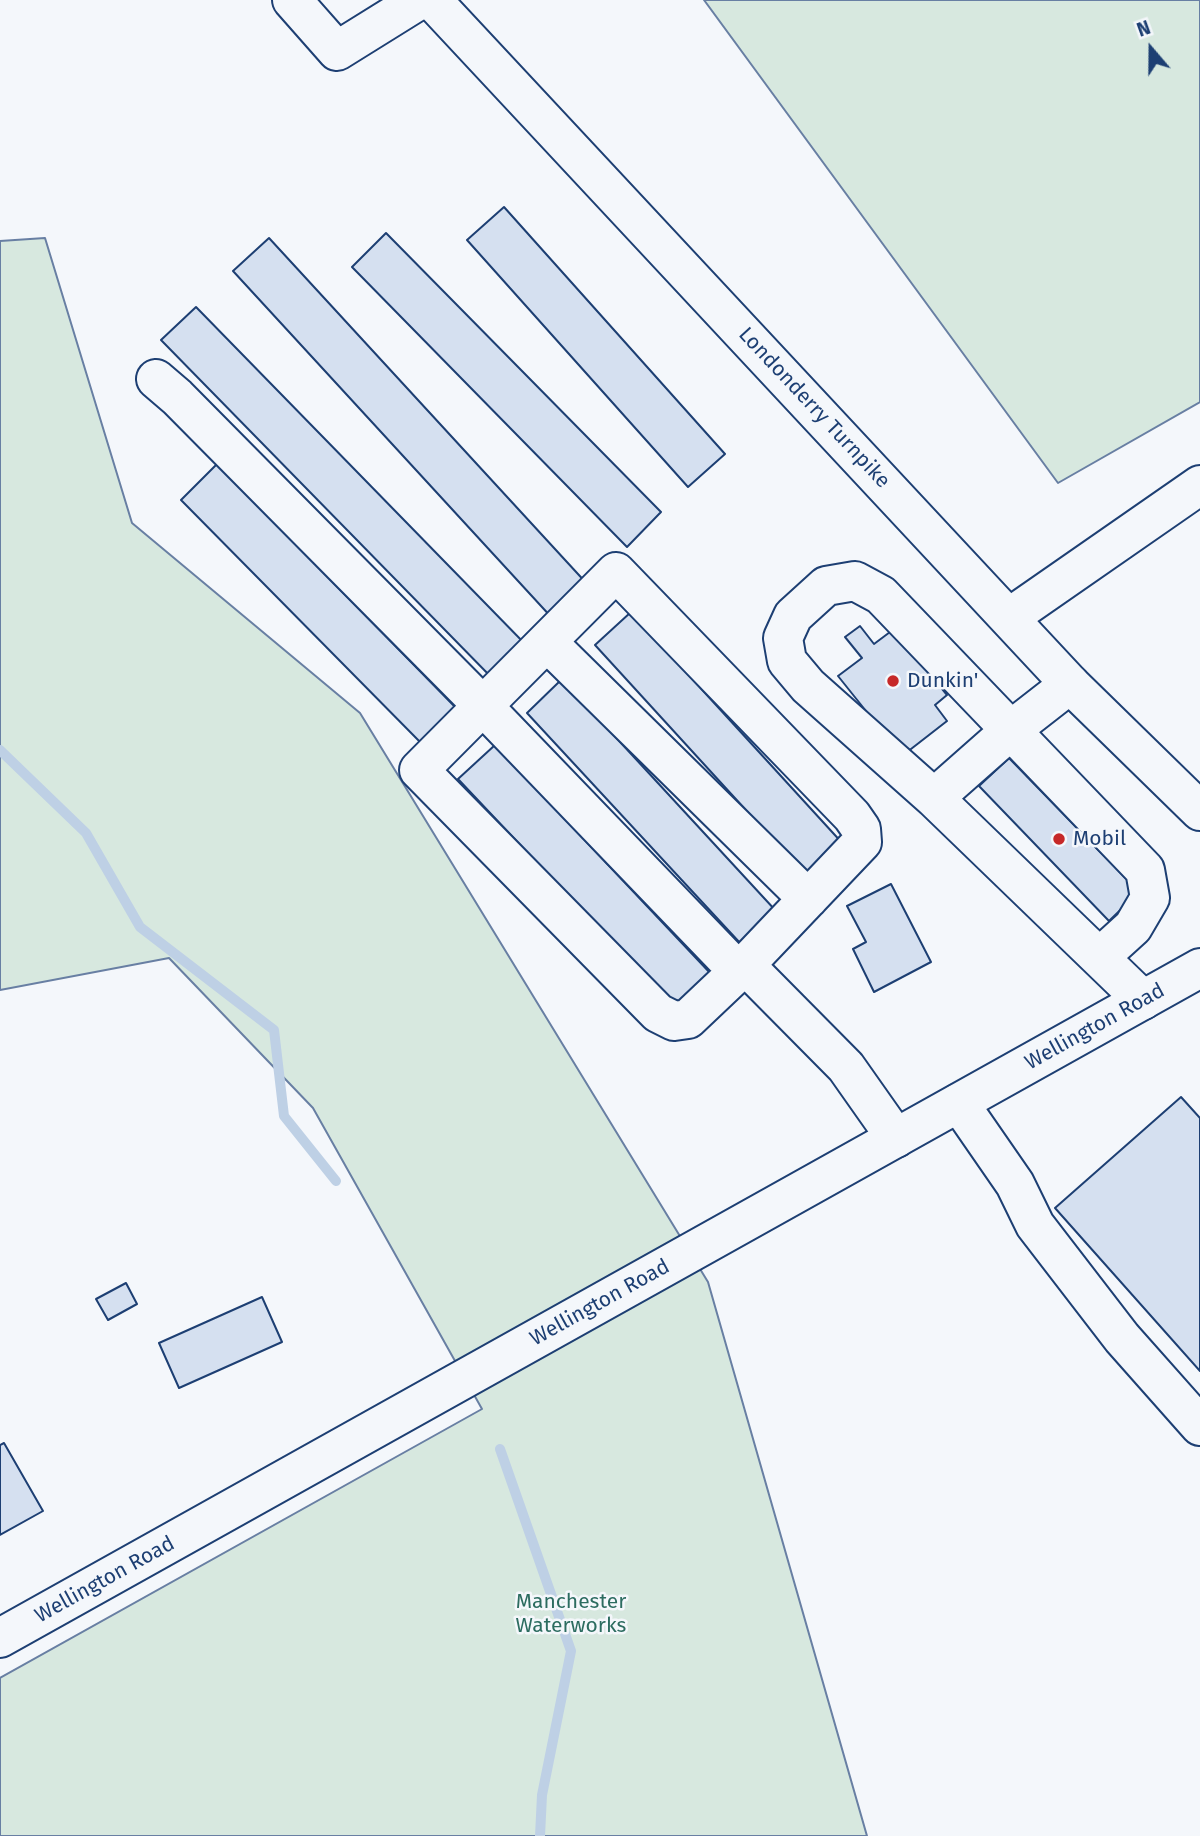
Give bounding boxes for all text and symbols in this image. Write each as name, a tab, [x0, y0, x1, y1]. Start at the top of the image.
north arrow	[1116, 14, 1186, 84]
text: N	[1134, 16, 1153, 42]
street label: Londonderry Turnpike	[733, 322, 895, 494]
place label: Dunkin'	[907, 668, 978, 694]
marker: Dunkin'	[885, 673, 901, 689]
place label: Mobil	[1073, 826, 1126, 852]
marker: Mobil	[1051, 831, 1067, 847]
street label: Wellington Road	[1021, 978, 1169, 1076]
street label: Wellington Road	[526, 1254, 674, 1352]
street label: Wellington Road	[31, 1531, 179, 1629]
park label: Manchester Waterworks	[516, 1589, 626, 1639]

